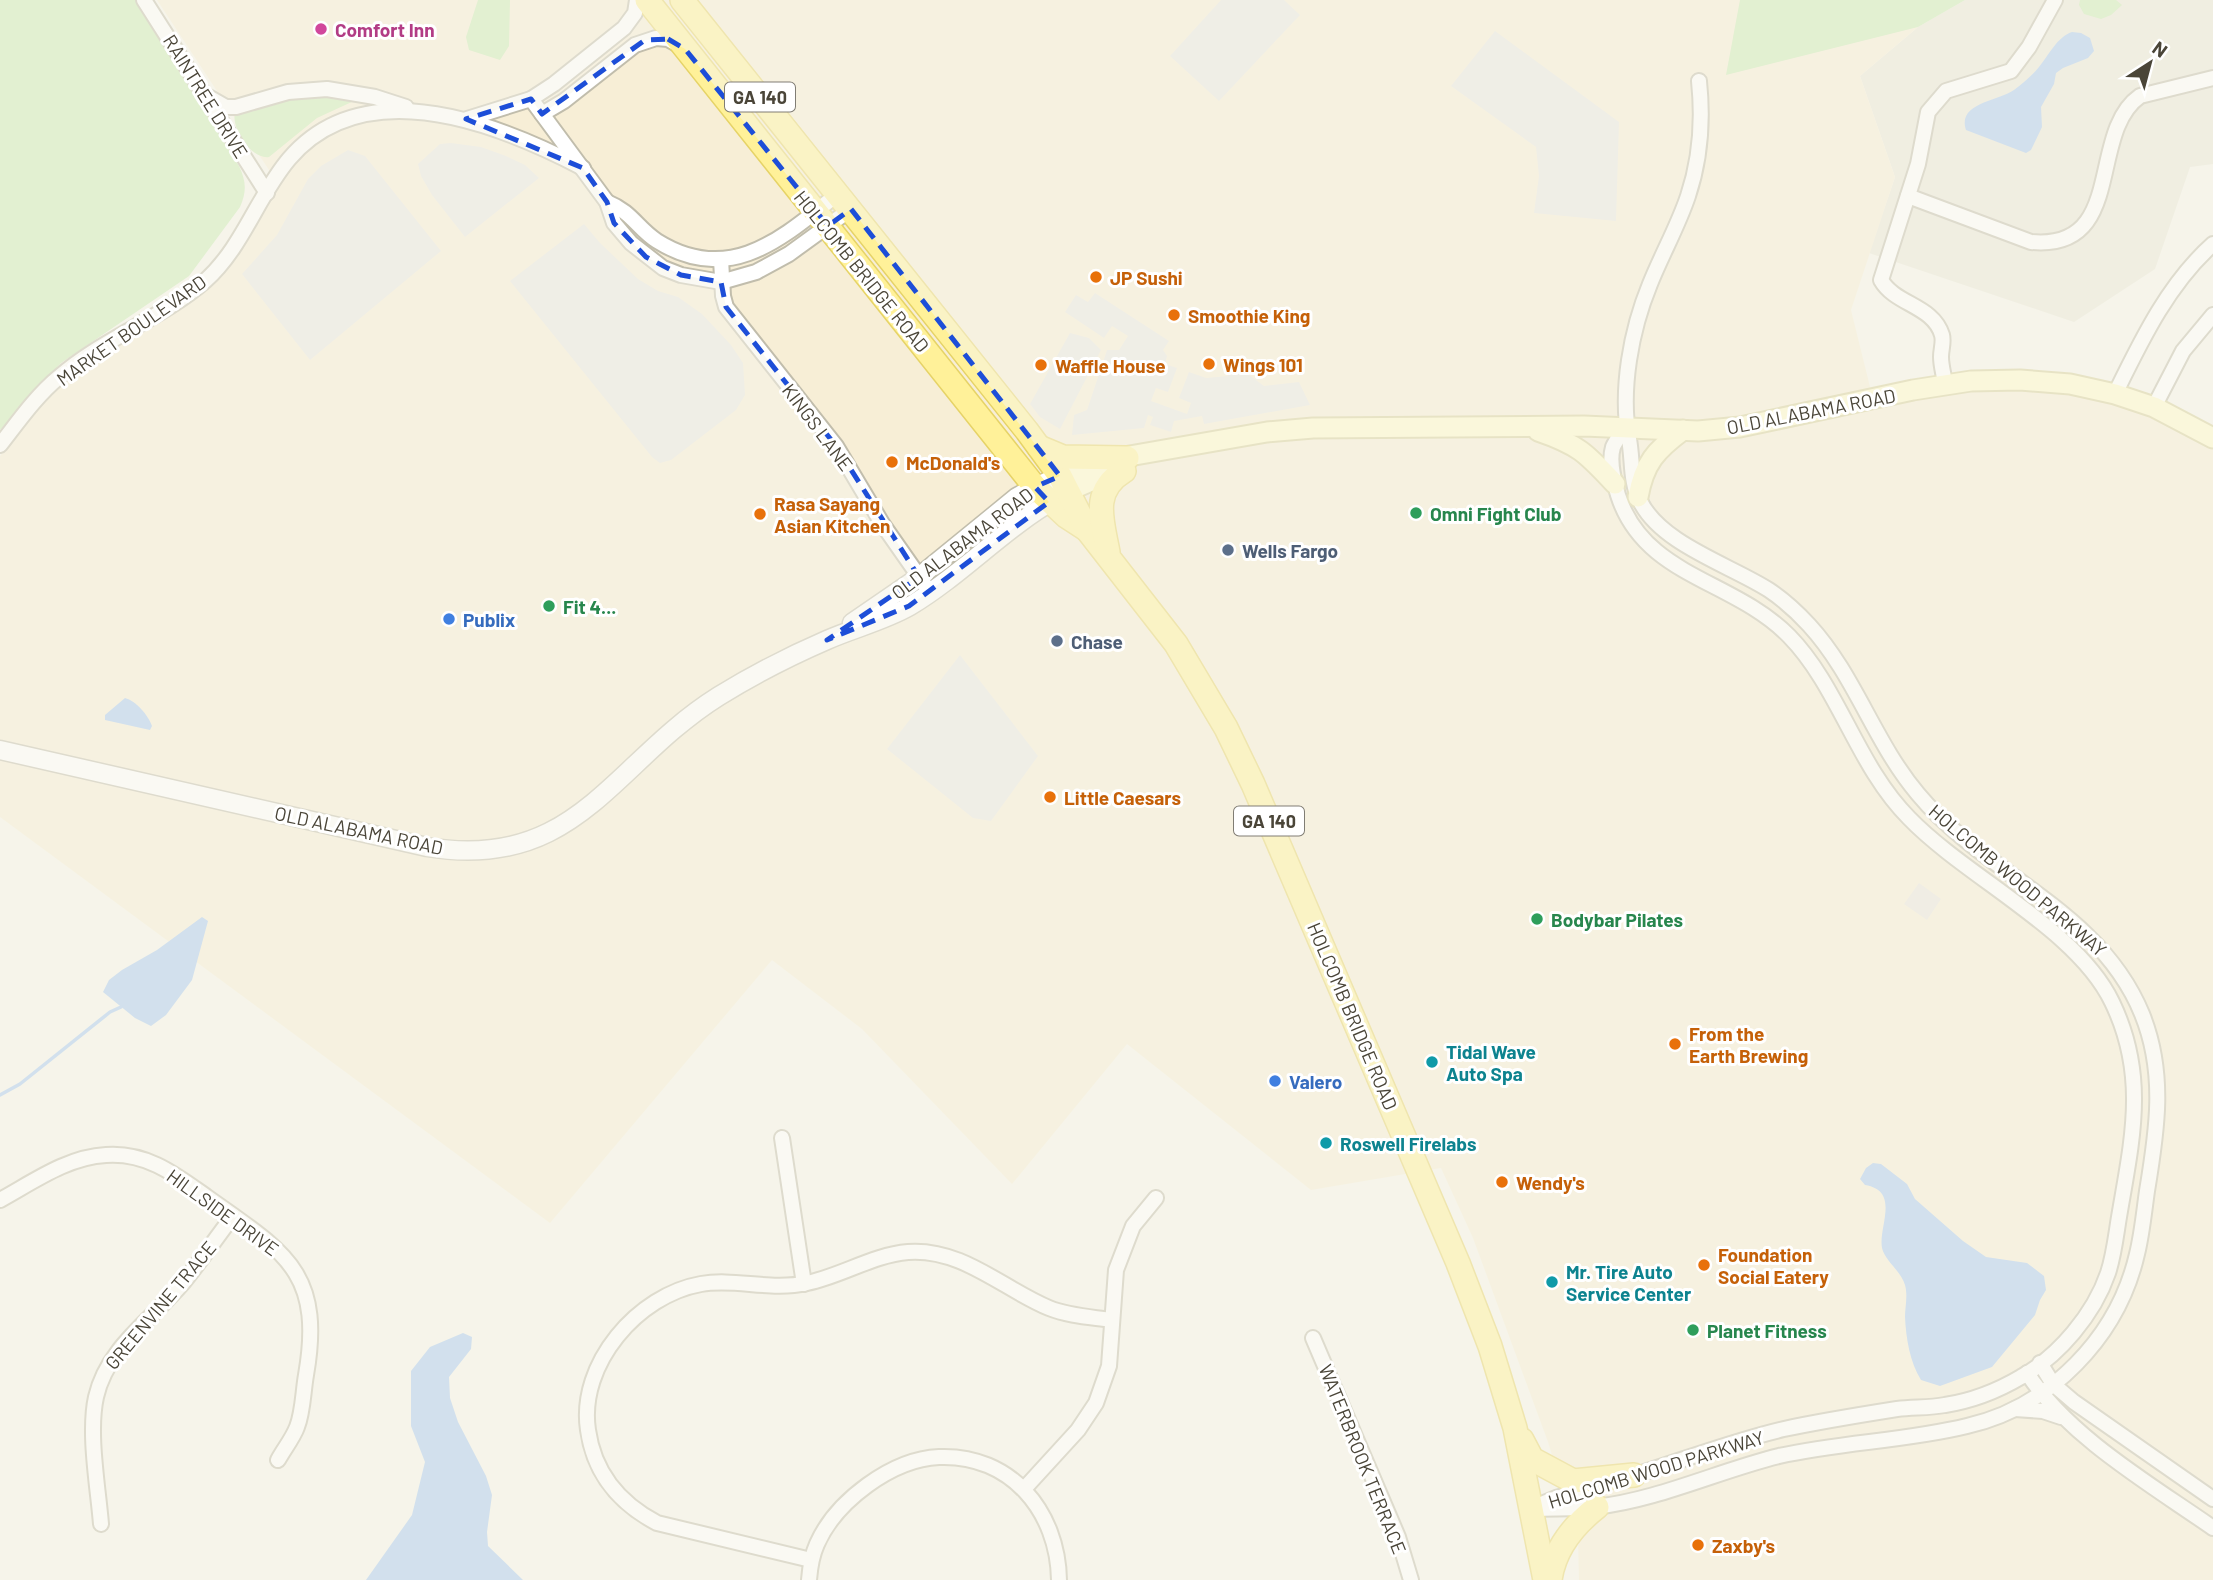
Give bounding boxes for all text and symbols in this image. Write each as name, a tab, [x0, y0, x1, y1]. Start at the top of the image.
place label: Comfort Inn	[335, 18, 435, 41]
marker: Comfort Inn	[313, 21, 329, 37]
north arrow	[2115, 28, 2185, 98]
street label: RAINTREE DRIVE	[159, 30, 253, 162]
text: N	[2148, 36, 2172, 62]
road number: GA 140	[725, 82, 795, 112]
street label: HOLCOMB BRIDGE ROAD	[790, 185, 934, 357]
place label: JP Sushi	[1110, 266, 1183, 289]
marker: JP Sushi	[1088, 269, 1104, 285]
street label: MARKET BOULEVARD	[52, 270, 210, 390]
place label: Smoothie King	[1188, 304, 1310, 327]
marker: Smoothie King	[1166, 307, 1182, 323]
place label: Wings 101	[1223, 353, 1303, 376]
place label: Waffle House	[1055, 354, 1166, 377]
marker: Wings 101	[1201, 356, 1217, 372]
marker: Waffle House	[1033, 357, 1049, 373]
street label: KINGS LANE	[778, 379, 858, 475]
street label: OLD ALABAMA ROAD	[1725, 383, 1897, 439]
place label: McDonald's	[906, 451, 1000, 474]
marker: McDonald's	[884, 454, 900, 470]
street label: OLD ALABAMA ROAD	[887, 482, 1037, 604]
place label: Rasa Sayang Asian Kitchen	[774, 492, 891, 537]
place label: Omni Fight Club	[1430, 502, 1561, 525]
marker: Omni Fight Club	[1408, 505, 1424, 521]
marker: Rasa Sayang Asian Kitchen	[752, 506, 768, 522]
place label: Wells Fargo	[1242, 539, 1338, 562]
marker: Wells Fargo	[1220, 542, 1236, 558]
place label: Fit 4...	[563, 595, 616, 618]
marker: Fit 4...	[541, 598, 557, 614]
place label: Publix	[463, 608, 515, 631]
marker: Publix	[441, 611, 457, 627]
place label: Chase	[1071, 630, 1123, 653]
marker: Chase	[1049, 633, 1065, 649]
place label: Little Caesars	[1064, 786, 1181, 809]
marker: Little Caesars	[1042, 789, 1058, 805]
street label: HOLCOMB WOOD PARKWAY	[1925, 799, 2112, 961]
street label: OLD ALABAMA ROAD	[273, 801, 445, 859]
road number: GA 140	[1234, 806, 1304, 836]
place label: Bodybar Pilates	[1551, 908, 1683, 931]
marker: Bodybar Pilates	[1529, 911, 1545, 927]
street label: HOLCOMB BRIDGE ROAD	[1303, 919, 1403, 1113]
place label: From the Earth Brewing	[1689, 1022, 1808, 1067]
marker: From the Earth Brewing	[1667, 1036, 1683, 1052]
place label: Tidal Wave Auto Spa	[1446, 1040, 1536, 1085]
marker: Tidal Wave Auto Spa	[1424, 1054, 1440, 1070]
place label: Valero	[1289, 1070, 1342, 1093]
marker: Valero	[1267, 1073, 1283, 1089]
place label: Roswell Firelabs	[1340, 1132, 1477, 1155]
marker: Roswell Firelabs	[1318, 1135, 1334, 1151]
street label: HILLSIDE DRIVE	[163, 1164, 283, 1260]
place label: Wendy's	[1516, 1171, 1585, 1194]
marker: Wendy's	[1494, 1174, 1510, 1190]
street label: GREENVINE TRACE	[100, 1236, 220, 1374]
place label: Foundation Social Eatery	[1718, 1243, 1829, 1288]
marker: Foundation Social Eatery	[1696, 1257, 1712, 1273]
place label: Mr. Tire Auto Service Center	[1566, 1260, 1692, 1305]
marker: Mr. Tire Auto Service Center	[1544, 1274, 1560, 1290]
place label: Planet Fitness	[1707, 1319, 1827, 1342]
marker: Planet Fitness	[1685, 1322, 1701, 1338]
street label: WATERBROOK TERRACE	[1314, 1361, 1412, 1557]
street label: HOLCOMB WOOD PARKWAY	[1545, 1425, 1767, 1513]
place label: Zaxby's	[1712, 1534, 1775, 1557]
marker: Zaxby's	[1690, 1537, 1706, 1553]

